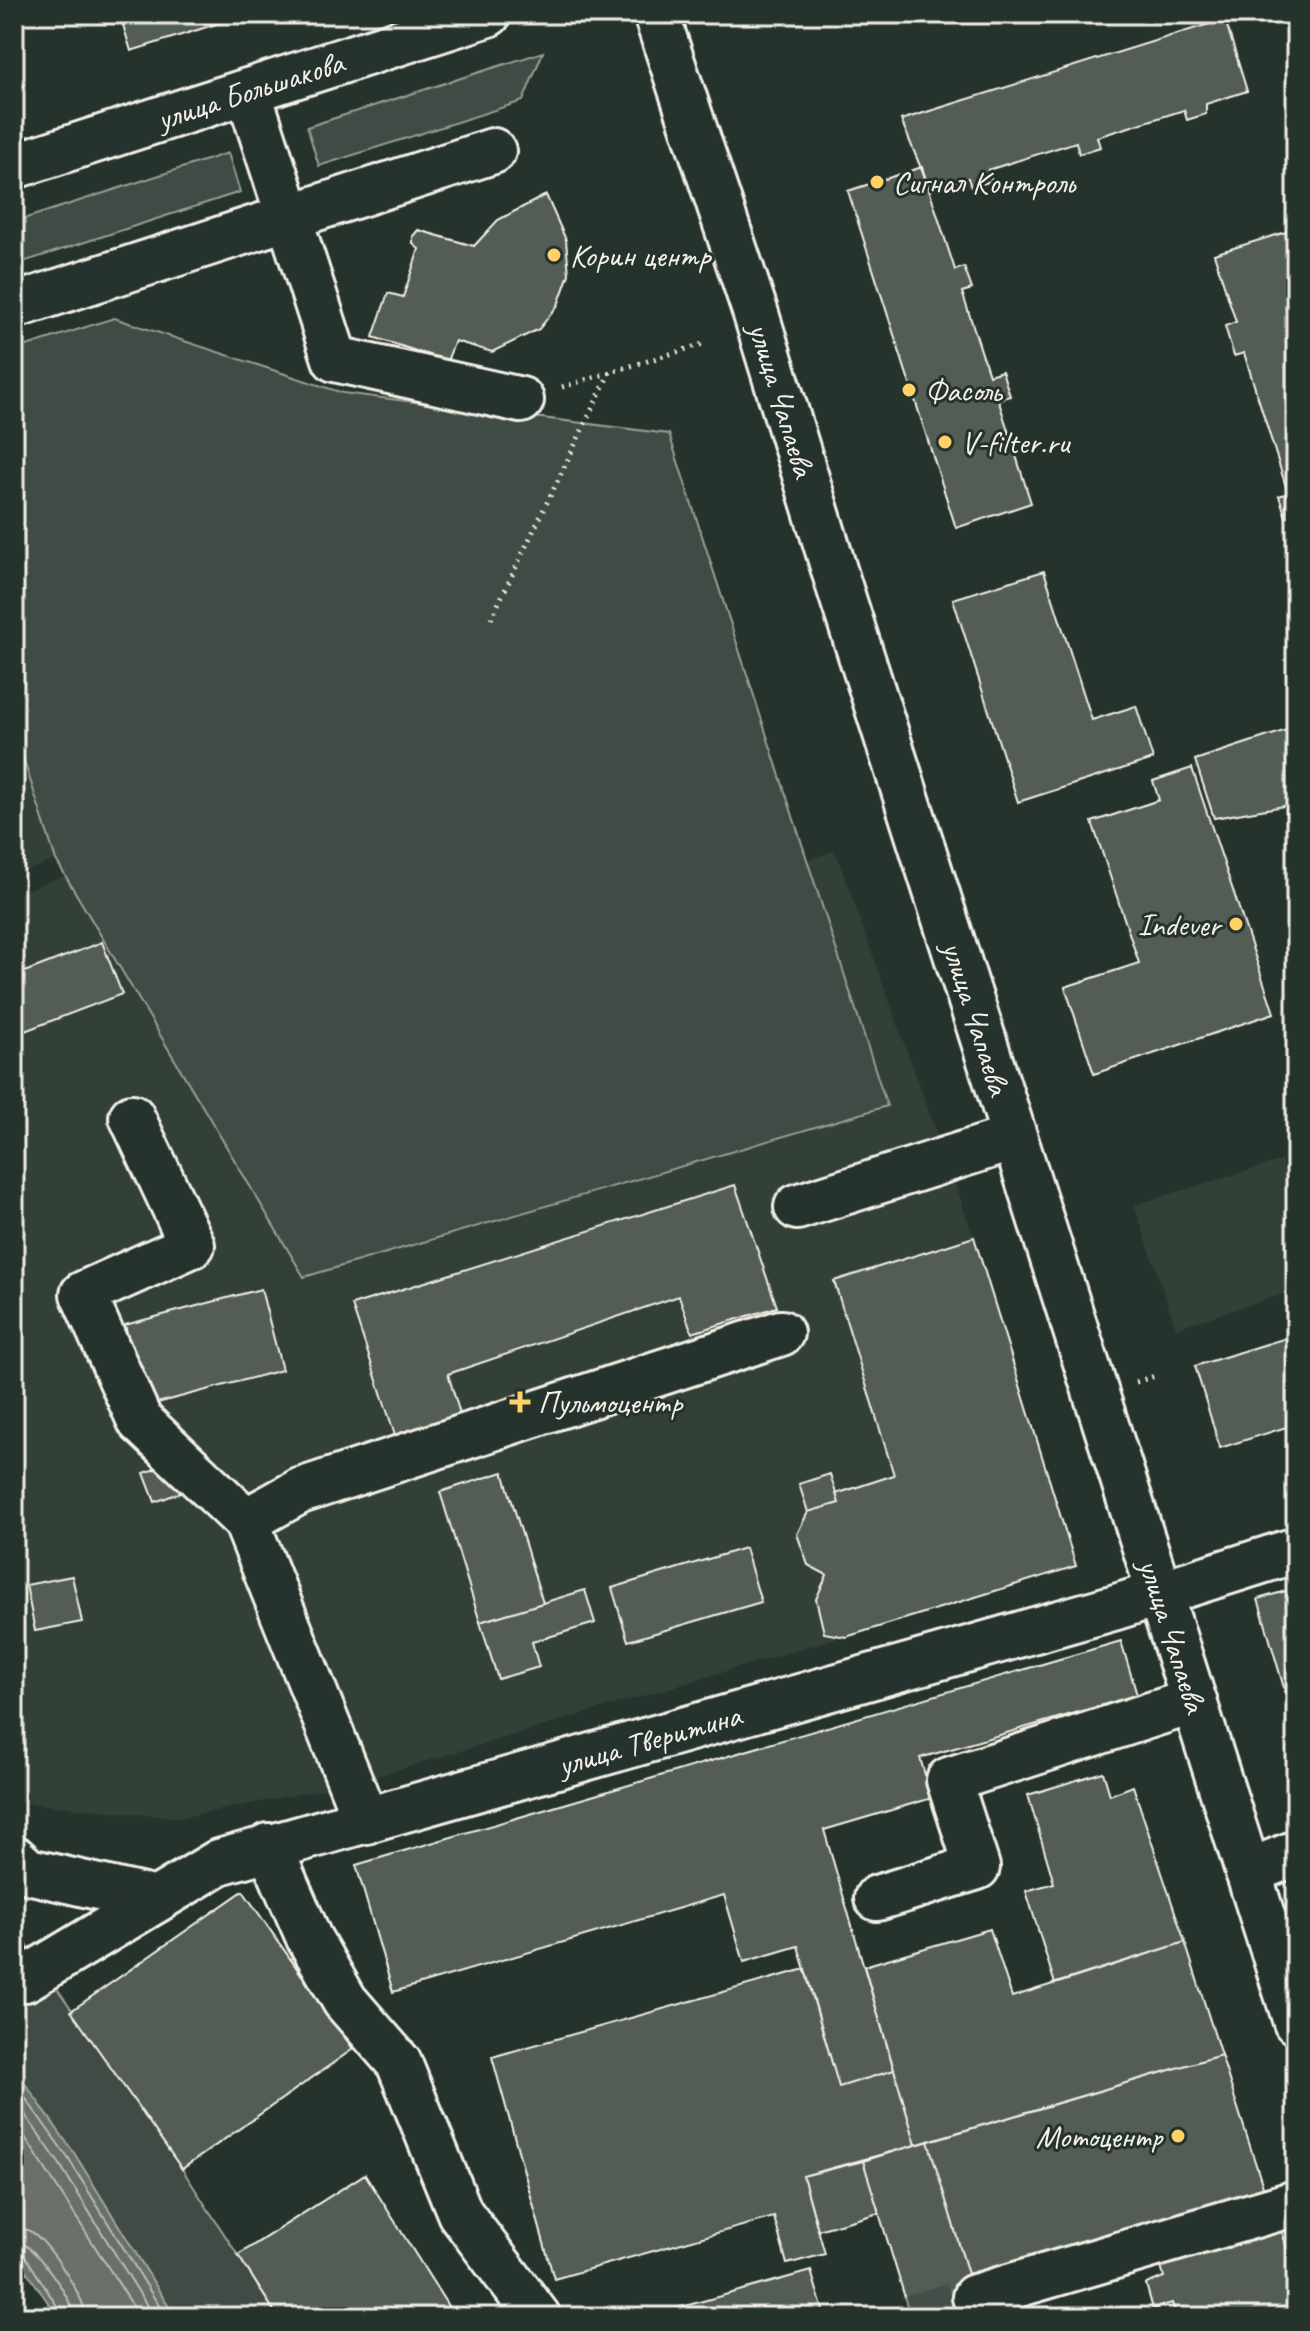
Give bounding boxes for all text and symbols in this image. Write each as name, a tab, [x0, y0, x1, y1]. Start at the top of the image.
street label: улица Большакова	[150, 41, 351, 140]
place label: Сигнал Контроль	[893, 162, 1077, 203]
marker: Сигнал Контроль	[868, 173, 886, 191]
place label: Корин центр	[570, 235, 712, 276]
marker: Корин центр	[545, 246, 563, 264]
street label: улица Чапаева	[738, 316, 825, 484]
place label: Фасоль	[925, 370, 1003, 411]
marker: Фасоль	[900, 381, 918, 399]
place label: V-filter.ru	[961, 422, 1072, 463]
marker: V-filter.ru	[936, 433, 954, 451]
place label: Indever	[1138, 904, 1223, 945]
marker: Indever	[1227, 915, 1245, 933]
street label: улица Чапаева	[932, 934, 1020, 1102]
place label: Пульмоцентр	[538, 1382, 684, 1423]
marker: Пульмоцентр	[509, 1391, 531, 1413]
street label: улица Чапаева	[1128, 1552, 1217, 1720]
street label: улица Тверитина	[551, 1694, 748, 1786]
place label: Мотоцентр	[1036, 2116, 1164, 2157]
marker: Мотоцентр	[1169, 2127, 1187, 2145]

